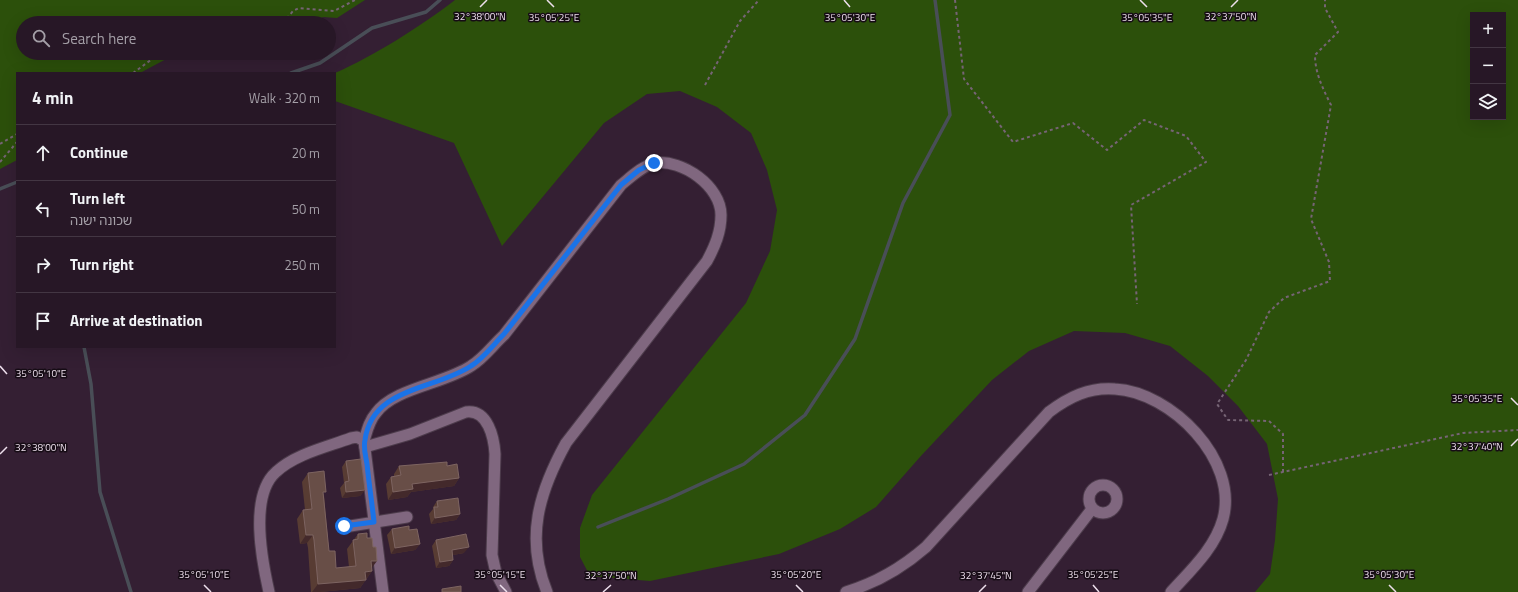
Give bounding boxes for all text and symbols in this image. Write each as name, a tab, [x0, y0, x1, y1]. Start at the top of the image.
text: 32°38'00"N	[454, 9, 506, 24]
text: 32°37'50"N	[1205, 9, 1257, 24]
text: 35°05'25"E	[529, 10, 580, 25]
text: 35°05'30"E	[825, 10, 876, 25]
text: 35°05'35"E	[1122, 10, 1173, 25]
map controls	[1470, 12, 1506, 120]
button: +	[1470, 12, 1506, 48]
search box	[16, 16, 336, 60]
icon: search	[30, 27, 52, 49]
text: Search here	[62, 27, 136, 50]
button: −	[1470, 48, 1506, 84]
button: layers	[1470, 84, 1506, 120]
text: 4 min	[32, 85, 73, 111]
text: Walk · 320 m	[249, 88, 320, 108]
text: Continue	[70, 141, 128, 164]
icon: ahead	[32, 142, 54, 164]
text: 20 m	[292, 143, 320, 163]
route end	[645, 154, 663, 172]
text: Turn left	[70, 187, 125, 210]
icon: left	[32, 198, 54, 220]
text: 50 m	[292, 199, 320, 219]
text: שכונה ישנה	[70, 210, 132, 230]
text: Turn right	[70, 253, 134, 276]
icon: right	[32, 254, 54, 276]
text: 250 m	[284, 255, 320, 275]
text: Arrive at destination	[70, 309, 203, 332]
icon: arrive	[32, 310, 54, 332]
text: 35°05'10"E	[16, 366, 67, 381]
text: 35°05'35"E	[1452, 391, 1503, 406]
text: 32°37'40"N	[1451, 439, 1503, 454]
text: 32°38'00"N	[15, 440, 67, 455]
route start	[335, 517, 353, 535]
text: 35°05'10"E	[179, 567, 230, 582]
text: 35°05'15"E	[475, 567, 526, 582]
text: 35°05'20"E	[771, 567, 822, 582]
text: 35°05'25"E	[1068, 567, 1119, 582]
text: 35°05'30"E	[1364, 567, 1415, 582]
text: 32°37'50"N	[585, 568, 637, 583]
text: 32°37'45"N	[960, 568, 1012, 583]

